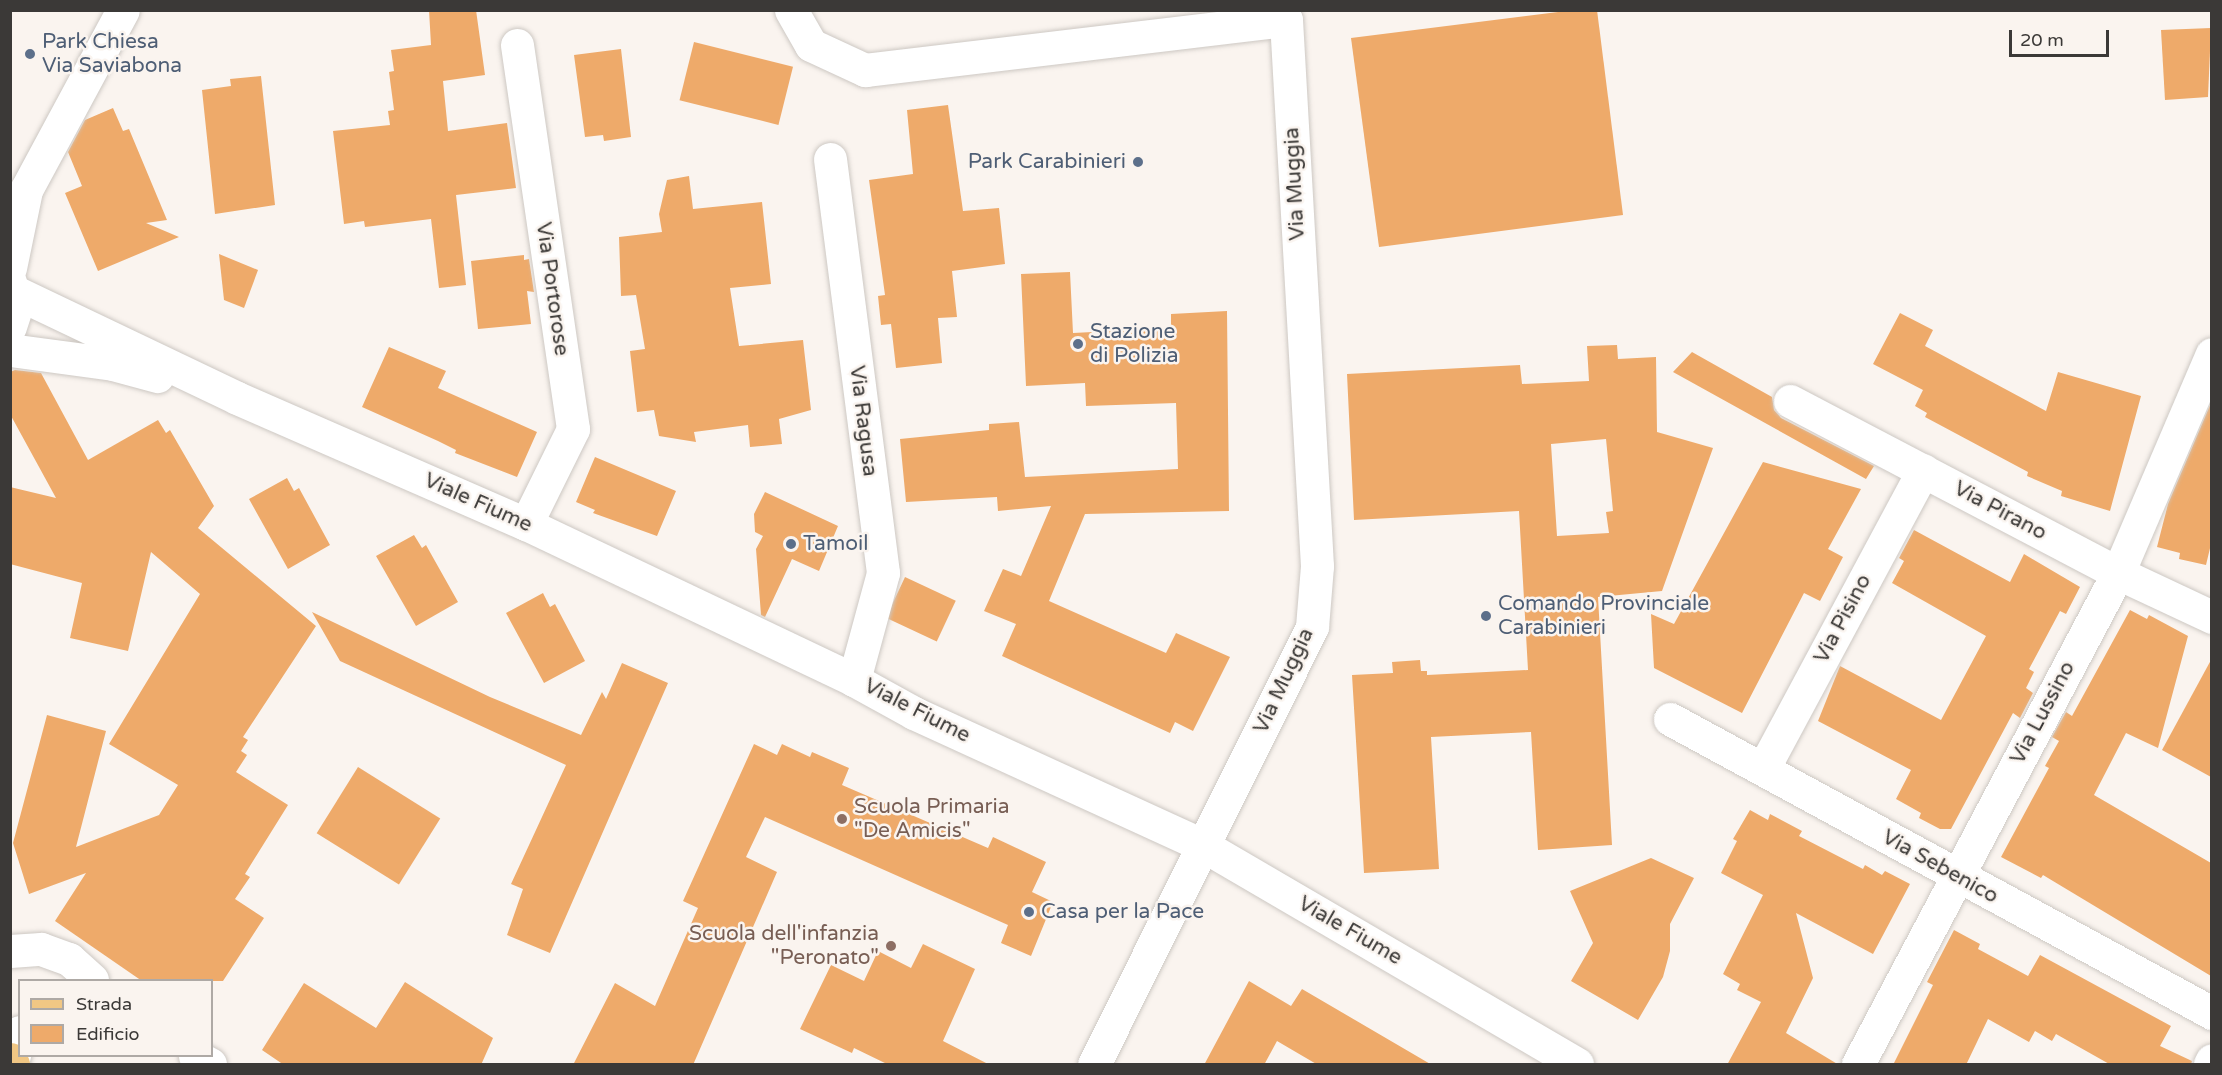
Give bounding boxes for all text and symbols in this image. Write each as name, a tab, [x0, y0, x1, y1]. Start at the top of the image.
scale bar	[2012, 18, 2112, 56]
place label: Park Chiesa Via Saviabona	[42, 29, 182, 79]
text: 20 m	[2020, 29, 2064, 51]
marker: Park Chiesa Via Saviabona	[23, 47, 37, 61]
street label: Via Muggia	[1279, 127, 1311, 241]
place label: Park Carabinieri	[968, 149, 1126, 175]
marker: Park Carabinieri	[1131, 155, 1145, 169]
street label: Via Portorose	[530, 221, 574, 357]
place label: Stazione di Polizia	[1090, 319, 1178, 369]
marker: Stazione di Polizia	[1071, 337, 1085, 351]
street label: Via Ragusa	[844, 364, 882, 478]
street label: Viale Fiume	[420, 468, 536, 538]
street label: Via Pirano	[1949, 476, 2051, 546]
place label: Tamoil	[803, 531, 868, 557]
marker: Tamoil	[784, 537, 798, 551]
street label: Via Pisino	[1809, 570, 1877, 668]
place label: Comando Provinciale Carabinieri	[1498, 591, 1709, 641]
marker: Comando Provinciale Carabinieri	[1479, 609, 1493, 623]
street label: Via Muggia	[1249, 624, 1319, 738]
street label: Via Lussino	[2005, 657, 2081, 769]
street label: Viale Fiume	[860, 674, 974, 748]
place label: Scuola Primaria "De Amicis"	[854, 794, 1010, 844]
marker: Scuola Primaria "De Amicis"	[835, 812, 849, 826]
street label: Via Sebenico	[1878, 825, 2002, 909]
street label: Viale Fiume	[1294, 891, 1406, 971]
place label: Casa per la Pace	[1041, 899, 1204, 925]
marker: Casa per la Pace	[1022, 905, 1036, 919]
place label: Scuola dell'infanzia "Peronato"	[689, 921, 879, 971]
marker: Scuola dell'infanzia "Peronato"	[884, 939, 898, 953]
legend	[18, 979, 213, 1057]
text: Strada	[76, 993, 132, 1015]
text: Edificio	[76, 1023, 140, 1045]

